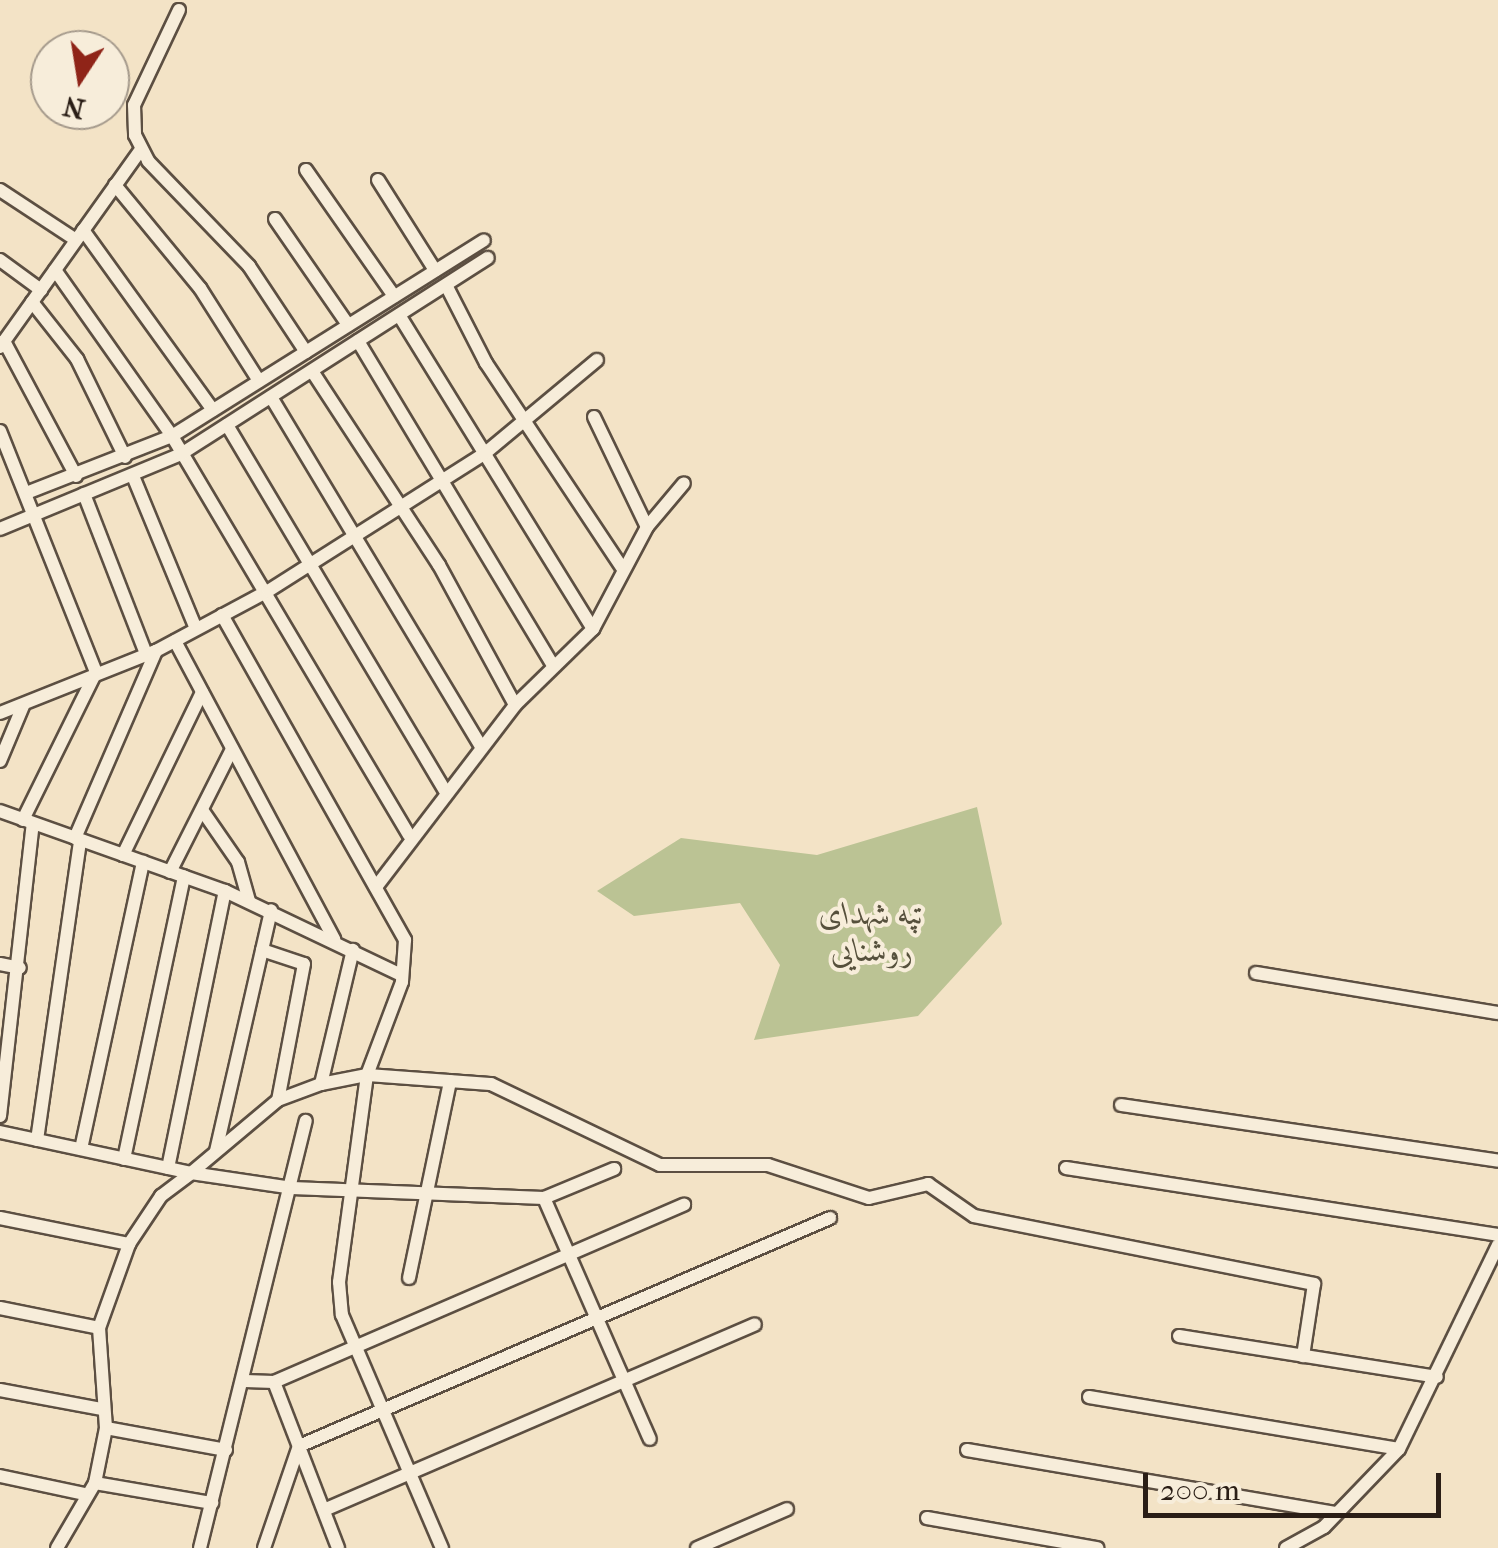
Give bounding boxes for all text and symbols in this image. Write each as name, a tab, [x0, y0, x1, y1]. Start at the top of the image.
north arrow	[30, 30, 130, 130]
text: N	[60, 90, 88, 126]
park label: تپه شهدای روشنایی	[819, 896, 925, 971]
scale bar	[1148, 1453, 1446, 1515]
text: 200 m	[1160, 1473, 1240, 1508]

